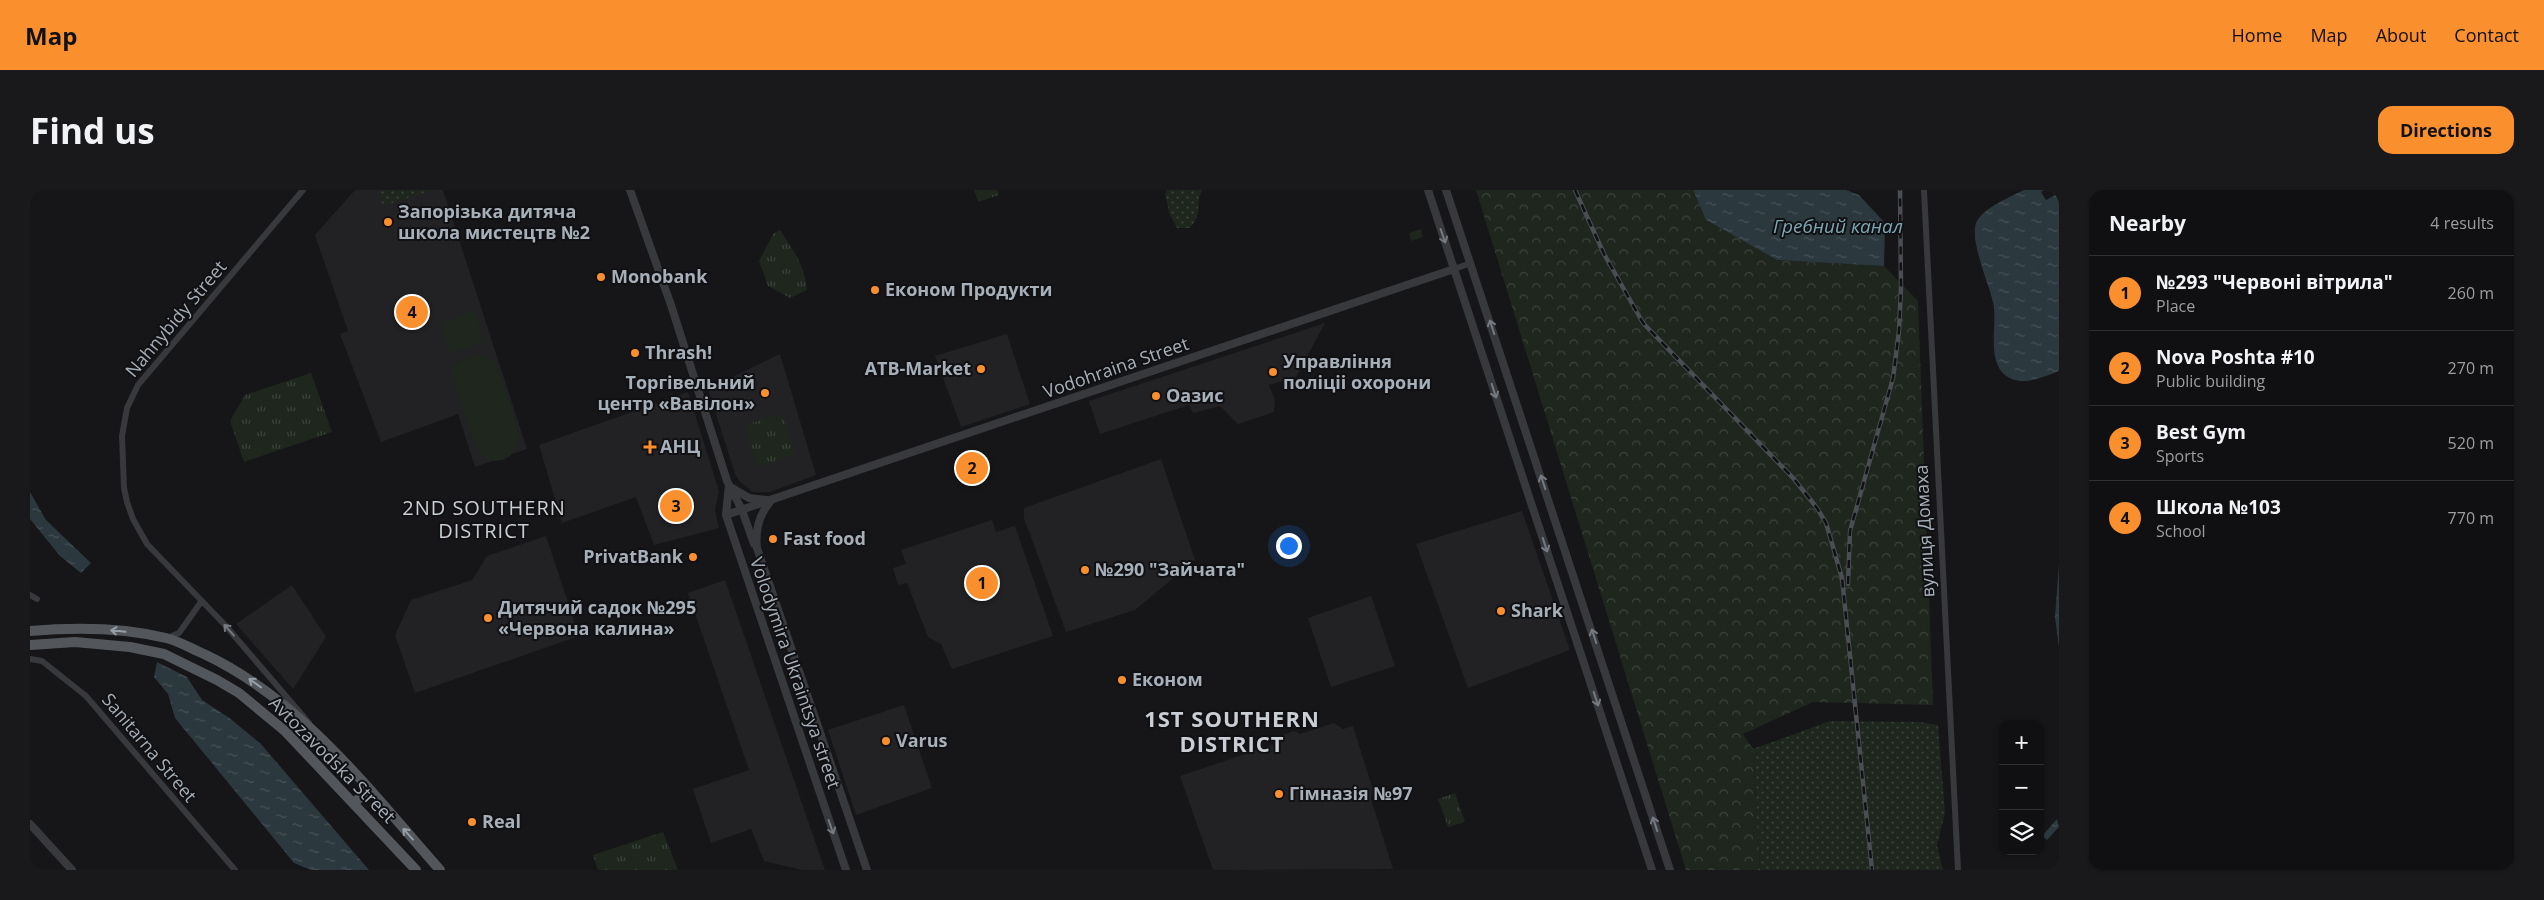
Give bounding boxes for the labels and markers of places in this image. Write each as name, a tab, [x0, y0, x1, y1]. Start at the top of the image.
place label: Запорізька дитяча школа мистецтв №2	[398, 199, 590, 244]
marker: Запорізька дитяча школа мистецтв №2	[382, 216, 394, 228]
place label: Monobank	[611, 264, 708, 288]
marker: Monobank	[595, 271, 607, 283]
place label: Економ Продукти	[885, 277, 1053, 301]
marker: Економ Продукти	[869, 284, 881, 296]
pin: 4	[396, 293, 428, 331]
place label: Thrash!	[645, 340, 712, 364]
marker: Thrash!	[629, 347, 641, 359]
place label: Управлiння полiцii охорони	[1283, 349, 1431, 394]
place label: ATB-Market	[865, 356, 971, 380]
marker: ATB-Market	[975, 363, 987, 375]
marker: Управлiння полiцii охорони	[1267, 366, 1279, 378]
place label: Торгівельний центр «Вавілон»	[597, 370, 755, 415]
place label: Оазис	[1166, 383, 1223, 407]
marker: Торгівельний центр «Вавілон»	[759, 387, 771, 399]
marker: Оазис	[1150, 390, 1162, 402]
place label: АНЦ	[660, 434, 700, 458]
marker: АНЦ	[644, 441, 656, 453]
pin: 2	[956, 449, 988, 487]
pin: 3	[660, 487, 692, 525]
place label: Fast food	[783, 526, 866, 550]
marker: Fast food	[767, 533, 779, 545]
place label: PrivatBank	[583, 544, 684, 568]
marker: PrivatBank	[687, 551, 699, 563]
place label: №290 "Зайчата"	[1095, 557, 1245, 581]
pin: 1	[966, 564, 998, 602]
marker: №290 "Зайчата"	[1079, 564, 1091, 576]
place label: Дитячий садок №295 «Червона калина»	[498, 595, 696, 640]
place label: Shark	[1511, 598, 1564, 622]
marker: Shark	[1495, 605, 1507, 617]
marker: Дитячий садок №295 «Червона калина»	[482, 612, 494, 624]
place label: Економ	[1132, 667, 1203, 691]
marker: Економ	[1116, 674, 1128, 686]
place label: Varus	[896, 728, 948, 752]
marker: Varus	[880, 735, 892, 747]
place label: Гімназія №97	[1289, 781, 1413, 805]
marker: Гімназія №97	[1273, 788, 1285, 800]
place label: Real	[482, 809, 521, 833]
marker: Real	[466, 816, 478, 828]

